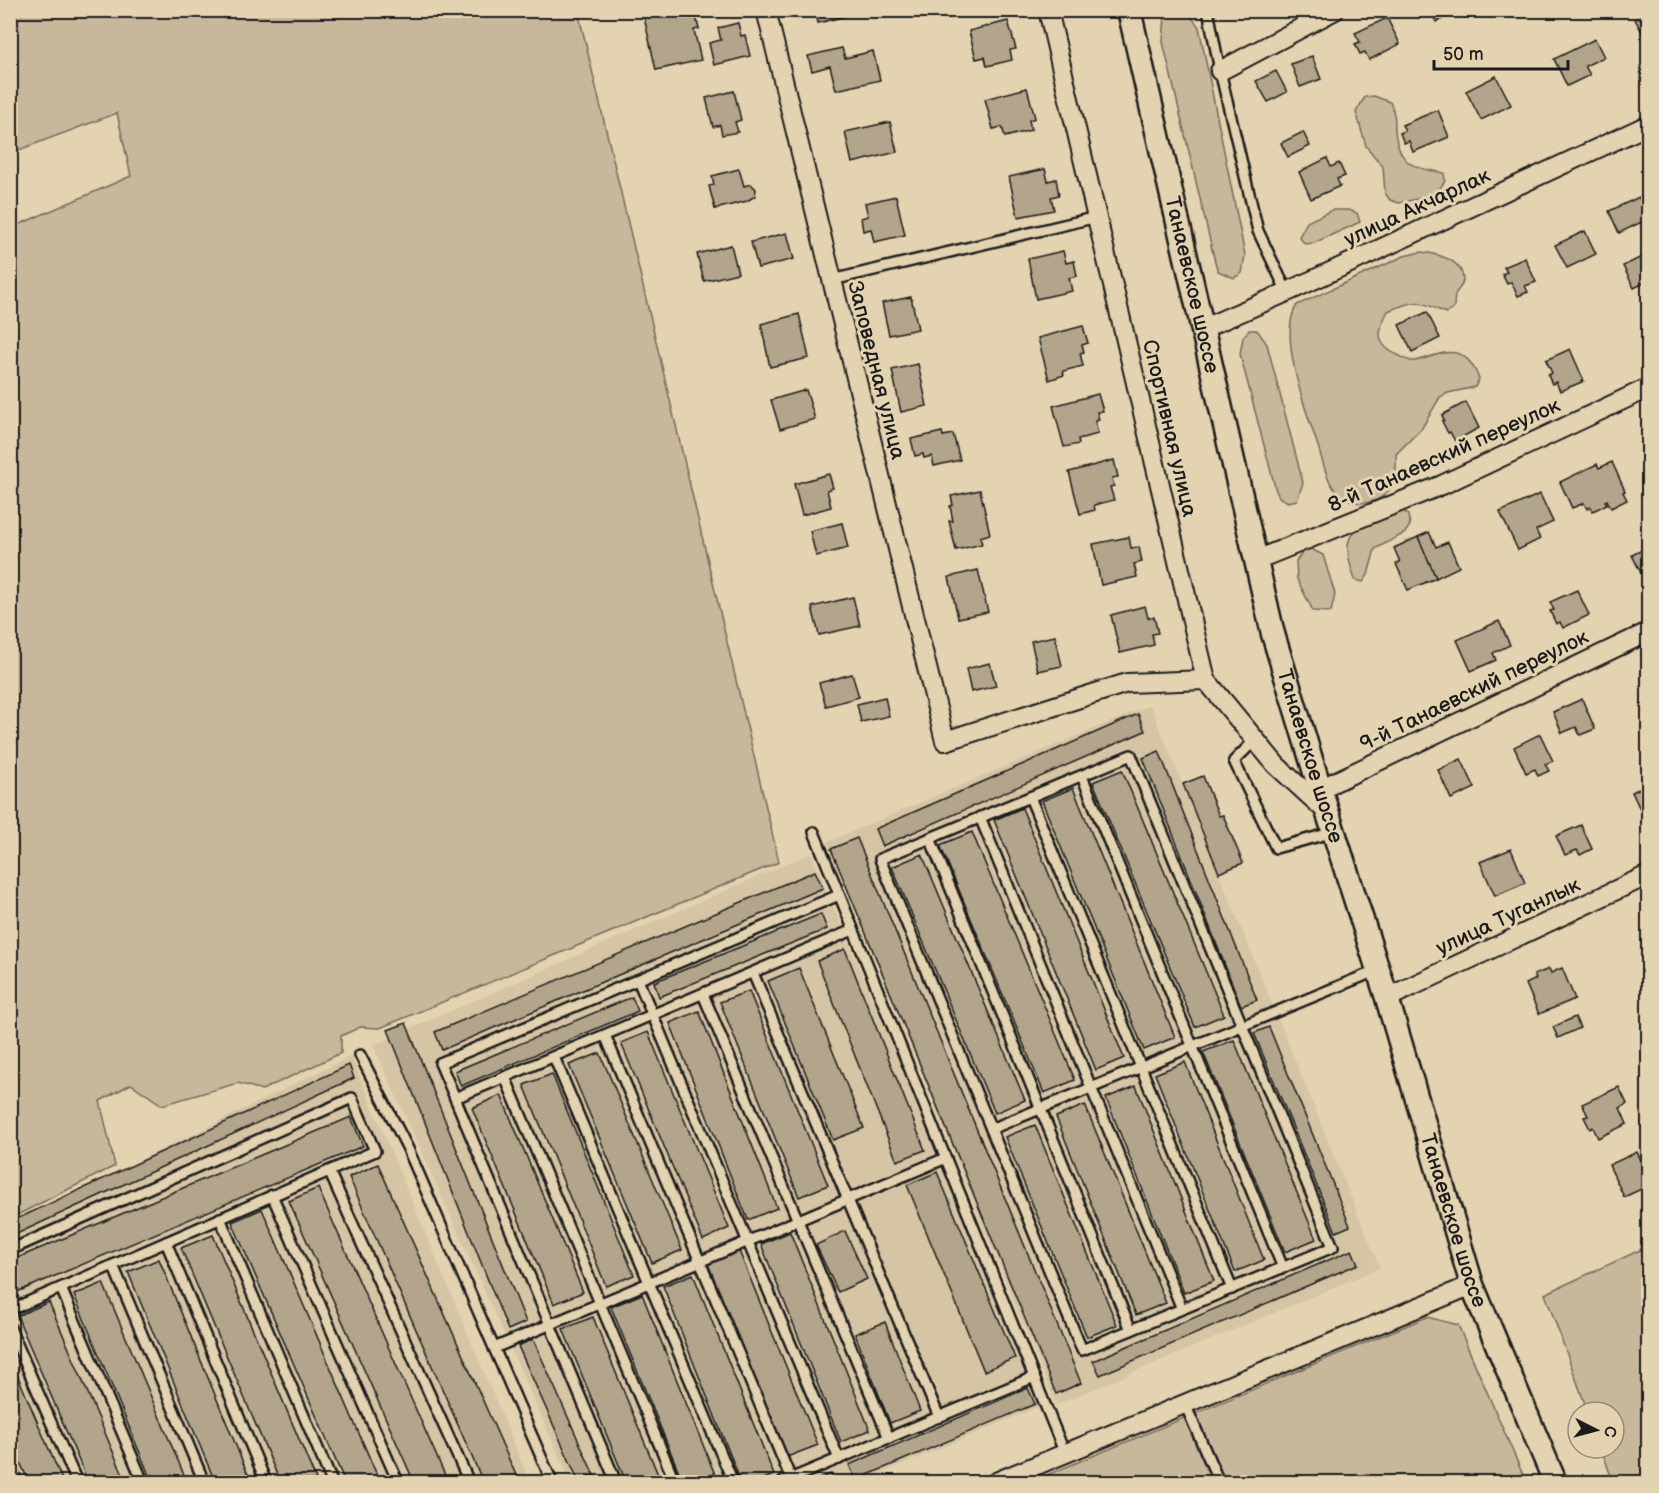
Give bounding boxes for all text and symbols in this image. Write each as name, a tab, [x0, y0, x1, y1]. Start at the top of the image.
scale bar	[1434, 33, 1568, 71]
text: 50 m	[1443, 44, 1484, 65]
street label: улица Акчарлак	[1340, 163, 1494, 252]
street label: Танаевское шоссе	[1159, 194, 1224, 376]
street label: Заповедная улица	[842, 278, 911, 463]
street label: Спортивная улица	[1137, 337, 1202, 520]
street label: 8-й Танаевский переулок	[1324, 393, 1564, 518]
street label: 9-й Танаевский переулок	[1356, 624, 1593, 757]
street label: Танаевское шоссе	[1271, 666, 1349, 847]
street label: улица Туганлык	[1432, 872, 1584, 961]
street label: Танаевское шоссе	[1415, 1131, 1492, 1312]
north arrow	[1566, 1400, 1626, 1460]
text: С	[1599, 1425, 1619, 1438]

